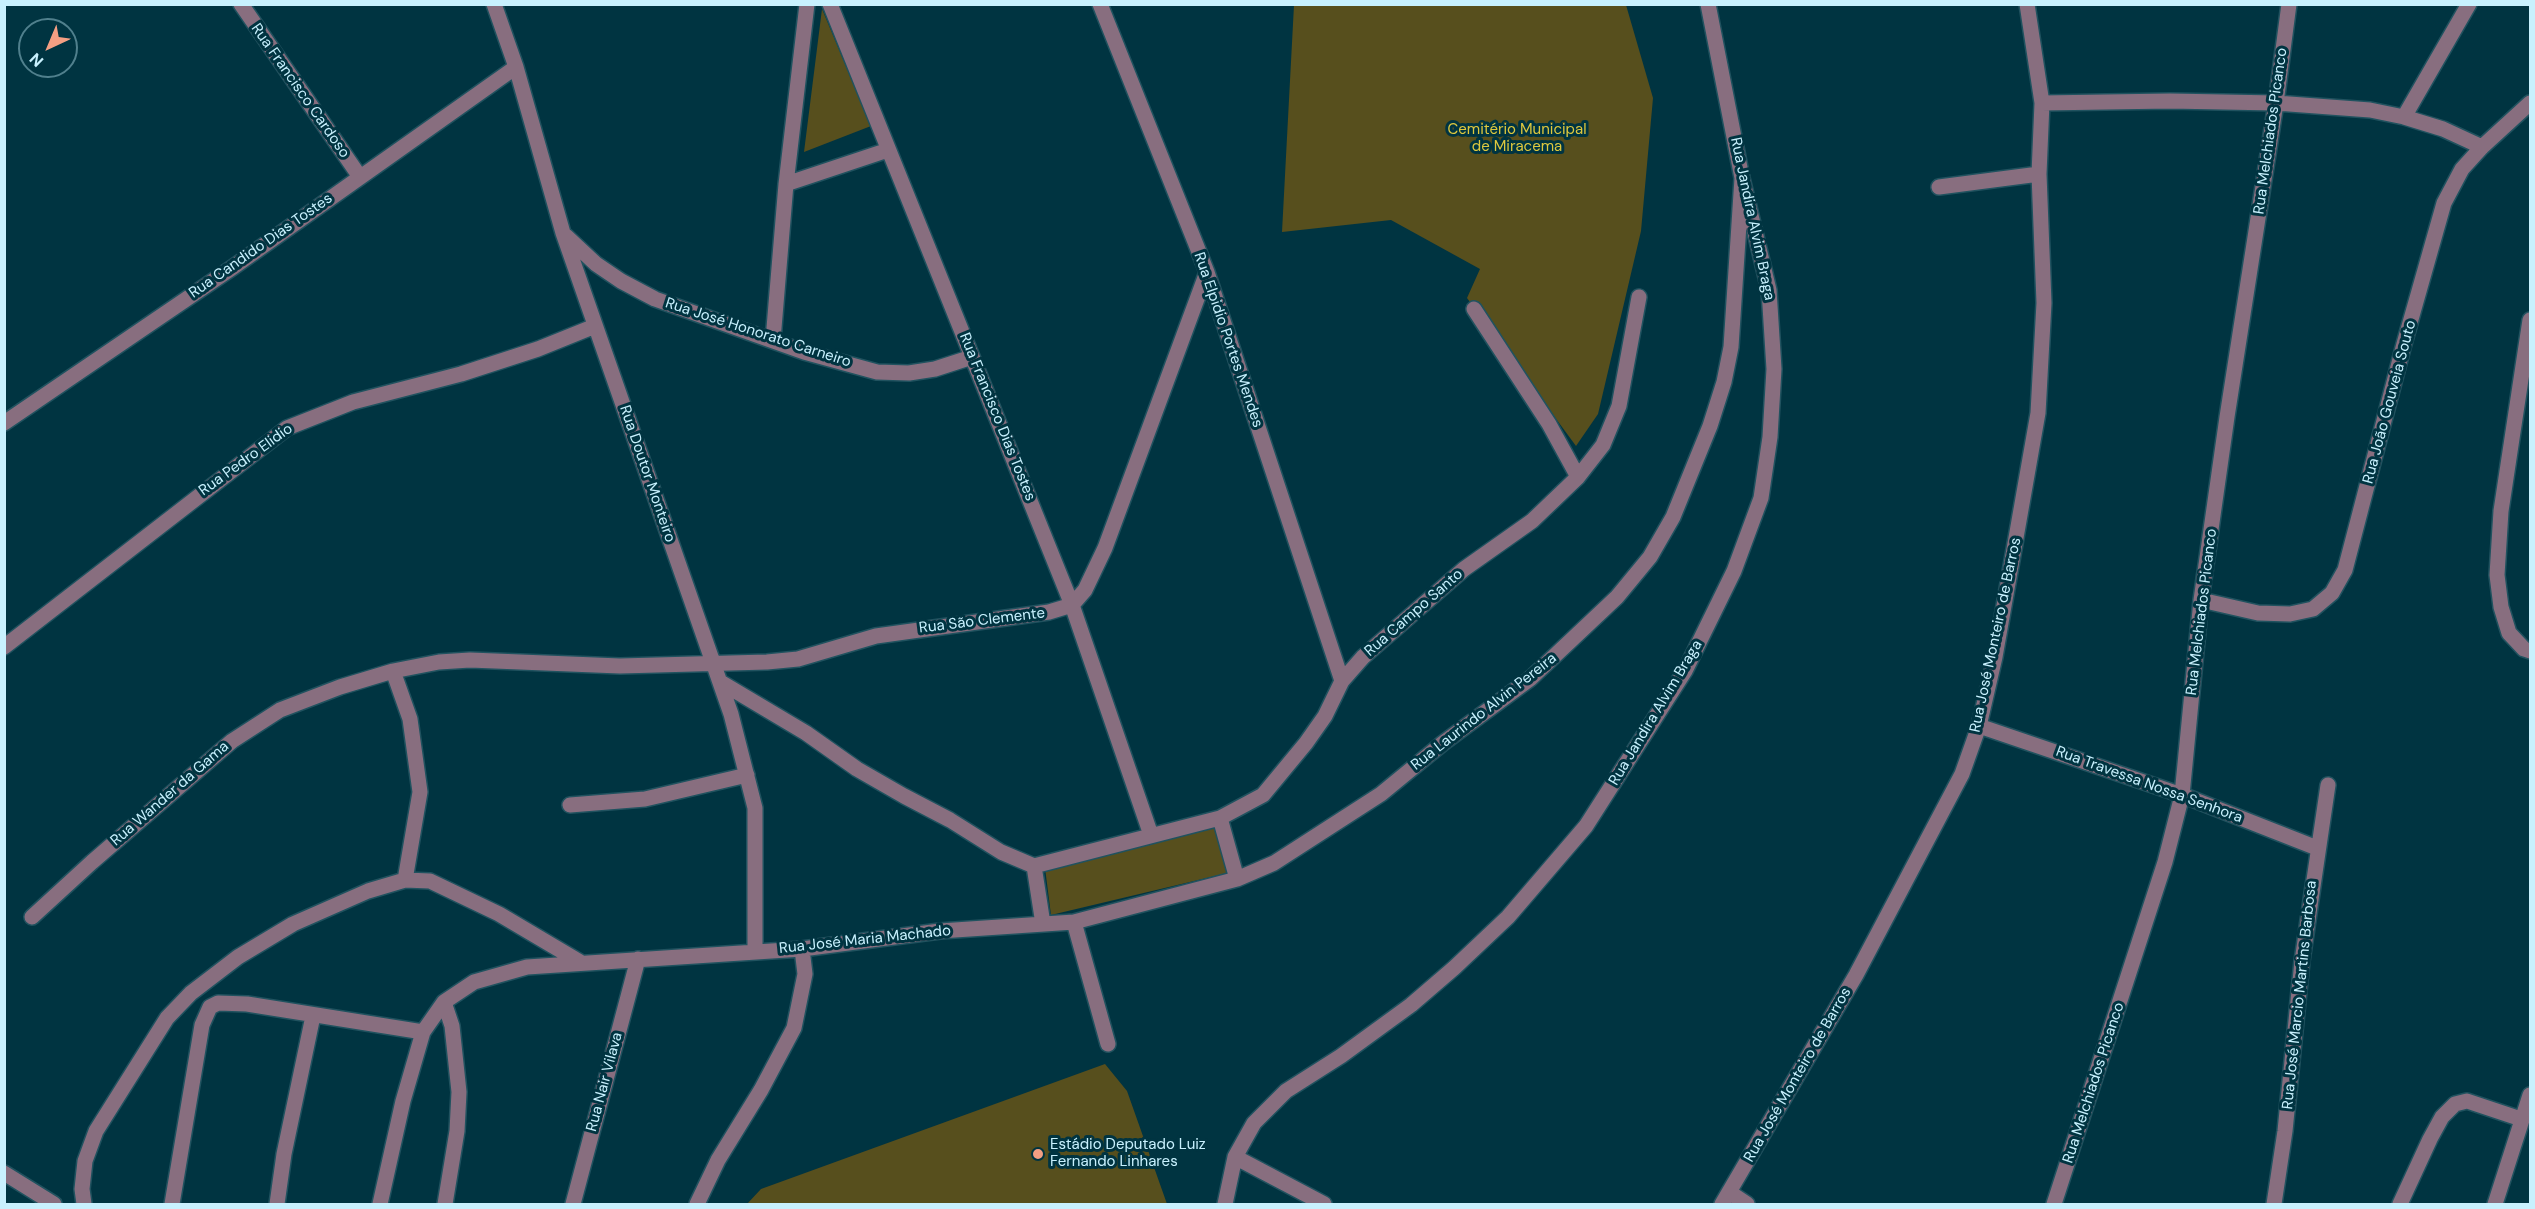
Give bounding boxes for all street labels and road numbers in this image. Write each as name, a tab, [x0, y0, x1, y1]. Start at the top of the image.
street label: Rua Francisco Cardoso	[247, 20, 353, 162]
street label: Rua Melchiados Picanco	[2250, 47, 2292, 215]
street label: Rua Jandira Alvim Braga	[1726, 136, 1778, 302]
street label: Rua Candido Dias Tostes	[186, 190, 336, 302]
street label: Rua Elpidio Portes Mendes	[1190, 250, 1266, 430]
street label: Rua José Honorato Carneiro	[663, 294, 853, 372]
street label: Rua João Gouveia Souto	[2359, 318, 2421, 486]
street label: Rua Francisco Dias Tostes	[955, 330, 1039, 504]
street label: Rua Doutor Monteiro	[615, 403, 679, 545]
street label: Rua Pedro Elidio	[196, 420, 296, 500]
street label: Rua Melchiados Picanco	[2183, 528, 2221, 696]
street label: Rua José Monteiro de Barros	[1967, 536, 2025, 734]
street label: Rua Campo Santo	[1361, 565, 1467, 661]
street label: Rua São Clemente	[918, 604, 1046, 638]
street label: Rua Jandira Alvim Braga	[1606, 637, 1706, 789]
street label: Rua Laurindo Alvin Pereira	[1408, 650, 1560, 774]
street label: Rua Wander da Gama	[107, 738, 233, 850]
street label: Rua Travessa Nossa Senhora	[2053, 743, 2245, 827]
street label: Rua José Marcio Martins Barbosa	[2279, 880, 2321, 1110]
street label: Rua José Maria Machado	[778, 922, 952, 958]
street label: Rua José Monteiro de Barros	[1741, 985, 1855, 1165]
street label: Rua Melchiados Picanco	[2059, 1000, 2129, 1166]
street label: Rua Nair Vilava	[583, 1030, 627, 1134]

